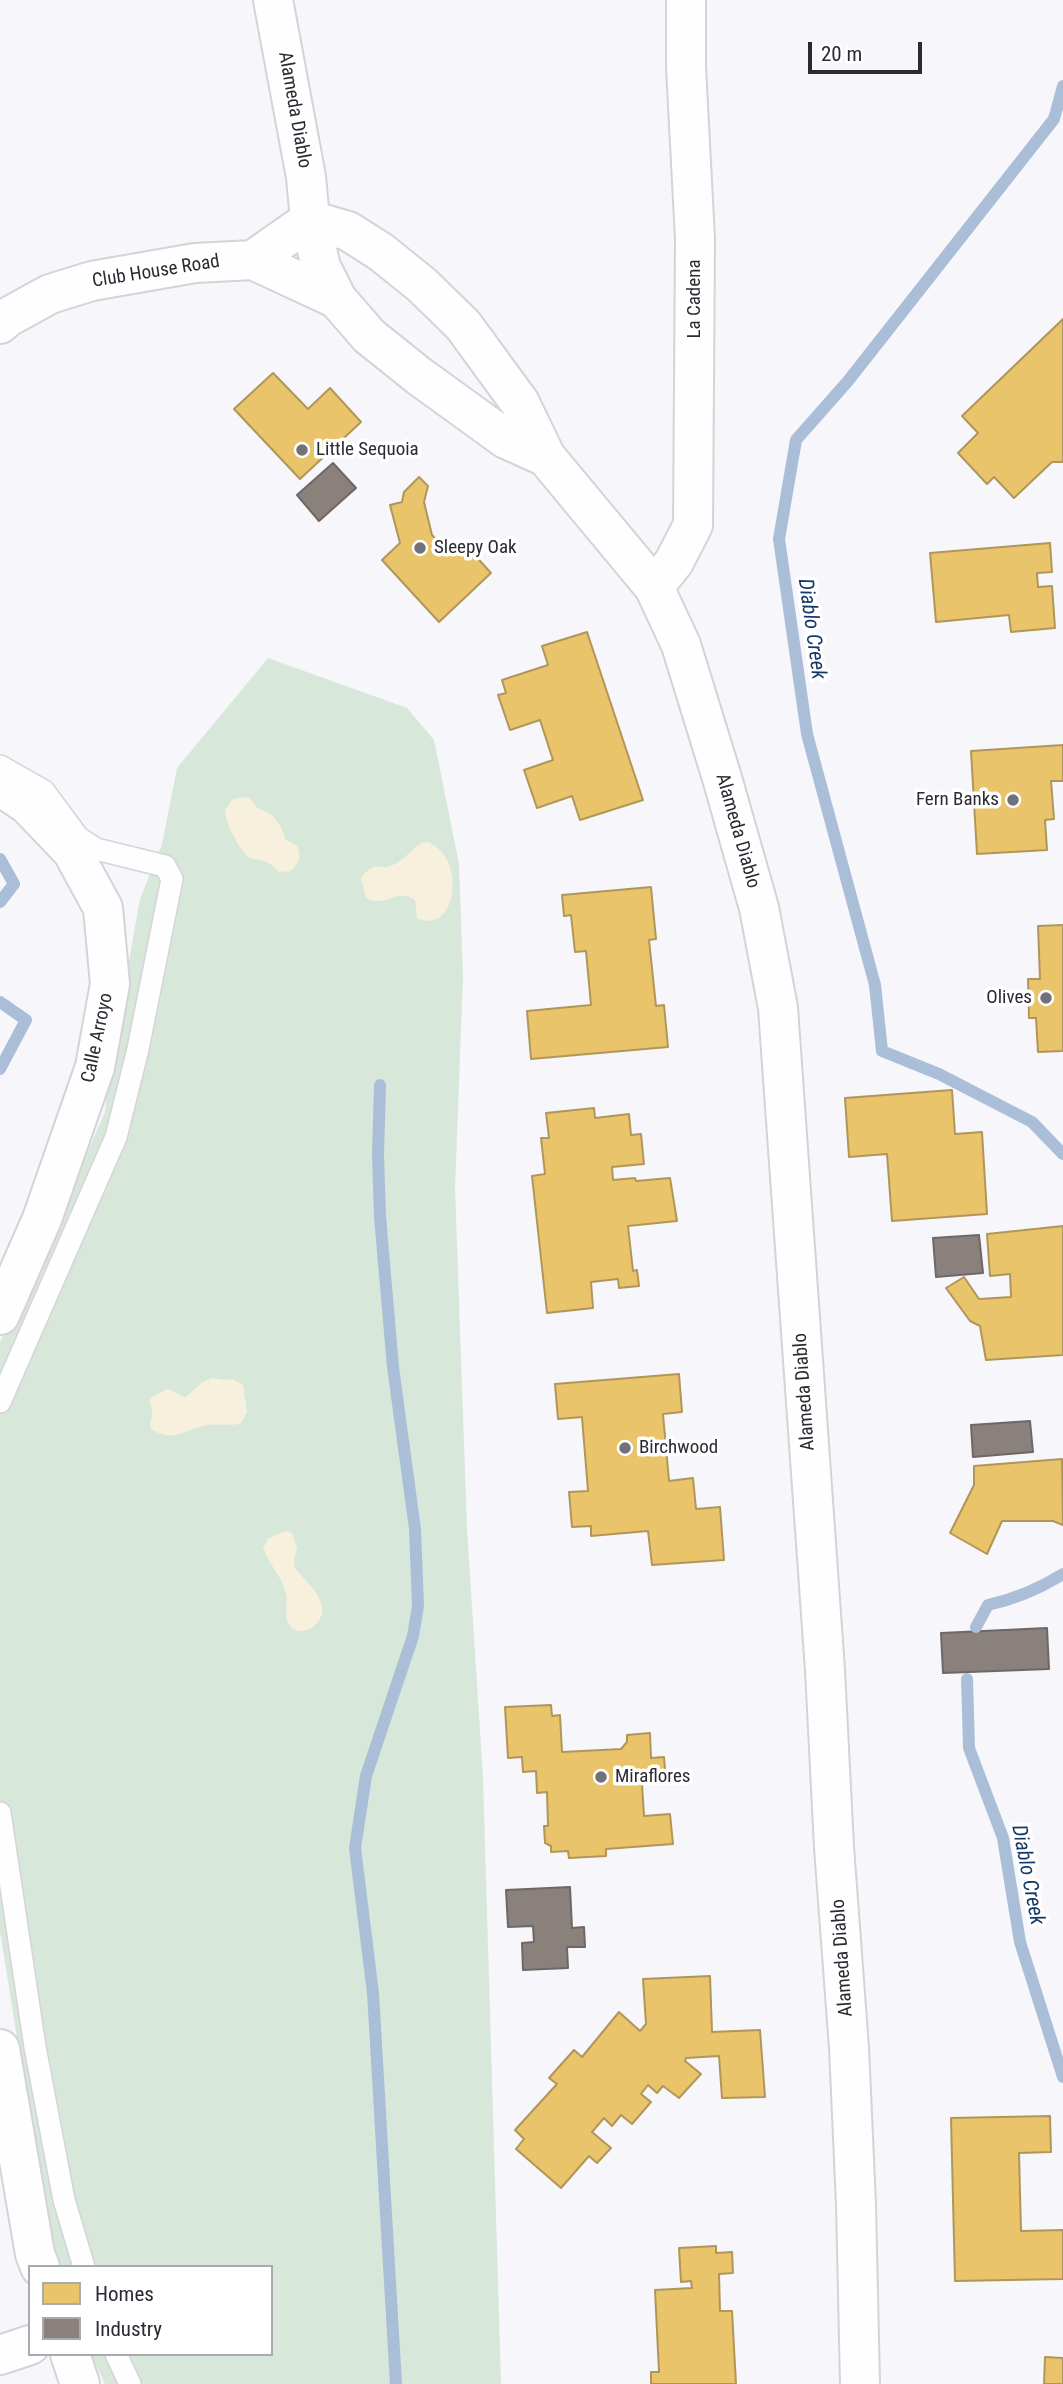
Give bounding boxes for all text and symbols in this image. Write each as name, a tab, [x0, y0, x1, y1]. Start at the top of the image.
scale bar	[811, 28, 925, 72]
text: 20 m	[821, 42, 862, 66]
street label: Alameda Diablo	[273, 50, 315, 170]
street label: Club House Road	[91, 251, 221, 293]
street label: La Cadena	[684, 259, 706, 339]
place label: Little Sequoia	[316, 439, 419, 461]
marker: Little Sequoia	[294, 442, 310, 458]
place label: Sleepy Oak	[434, 537, 517, 559]
marker: Sleepy Oak	[412, 540, 428, 556]
water label: Diablo Creek	[791, 577, 831, 681]
street label: Alameda Diablo	[710, 771, 764, 891]
place label: Fern Banks	[916, 789, 999, 811]
marker: Fern Banks	[1005, 792, 1021, 808]
place label: Olives	[986, 987, 1032, 1009]
marker: Olives	[1038, 990, 1054, 1006]
street label: Calle Arroyo	[77, 991, 119, 1085]
street label: Alameda Diablo	[790, 1332, 820, 1452]
place label: Birchwood	[639, 1437, 718, 1459]
marker: Birchwood	[617, 1440, 633, 1456]
place label: Miraflores	[615, 1766, 691, 1788]
marker: Miraflores	[593, 1769, 609, 1785]
water label: Diablo Creek	[1005, 1823, 1049, 1927]
street label: Alameda Diablo	[828, 1898, 858, 2018]
legend	[28, 2265, 273, 2356]
text: Homes	[95, 2282, 154, 2306]
text: Industry	[95, 2317, 162, 2341]

